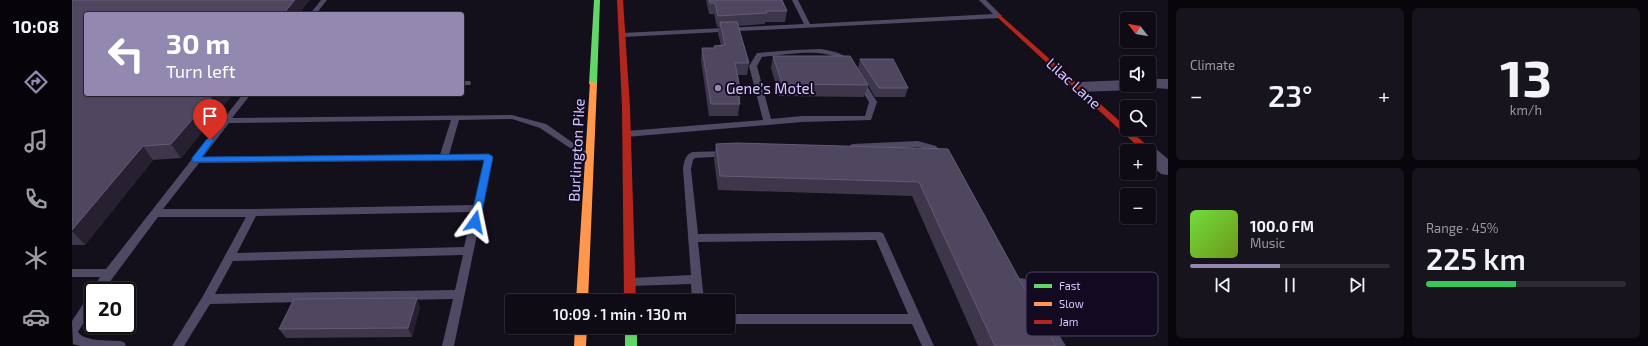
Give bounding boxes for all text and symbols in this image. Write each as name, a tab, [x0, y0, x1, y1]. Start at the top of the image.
north arrow	[1120, 12, 1156, 48]
map controls	[1120, 12, 1156, 224]
text: 10:08	[13, 15, 59, 37]
text: 30 m	[166, 26, 230, 60]
icon: left	[100, 28, 152, 80]
text: 13	[1500, 45, 1552, 107]
street label: Lilac Lane	[1043, 54, 1105, 112]
button: sound	[1120, 56, 1156, 92]
text: Climate	[1190, 57, 1235, 73]
text: Turn left	[166, 60, 236, 82]
icon: directions	[22, 68, 50, 96]
text: 23°	[1268, 77, 1313, 113]
place label: Gene's Motel	[726, 79, 815, 97]
text: −	[1190, 82, 1203, 108]
text: +	[1378, 82, 1390, 108]
marker: Gene's Motel	[713, 83, 723, 93]
street label: Burlington Pike	[564, 98, 588, 202]
pin	[193, 99, 227, 140]
button: search	[1120, 100, 1156, 136]
text: km/h	[1510, 102, 1542, 118]
icon: arrive	[199, 105, 221, 127]
icon: music	[22, 127, 50, 155]
button: +	[1120, 144, 1156, 180]
icon: phone	[22, 185, 50, 213]
button: −	[1120, 188, 1156, 224]
position arrow	[454, 201, 496, 243]
text: 100.0 FM	[1250, 217, 1314, 235]
text: Range · 45%	[1426, 220, 1498, 236]
text: Music	[1250, 235, 1285, 251]
text: 225 km	[1426, 240, 1526, 276]
icon: climate	[22, 244, 50, 272]
legend	[1026, 272, 1158, 336]
icon: previous	[1212, 274, 1234, 296]
icon: pause	[1279, 274, 1301, 296]
icon: next	[1346, 274, 1368, 296]
text: Fast	[1059, 279, 1081, 292]
speed limit sign: 20	[84, 282, 136, 334]
text: Slow	[1059, 297, 1084, 310]
icon: car	[22, 303, 50, 331]
text: 10:09 · 1 min · 130 m	[553, 305, 687, 323]
text: Jam	[1059, 315, 1078, 328]

